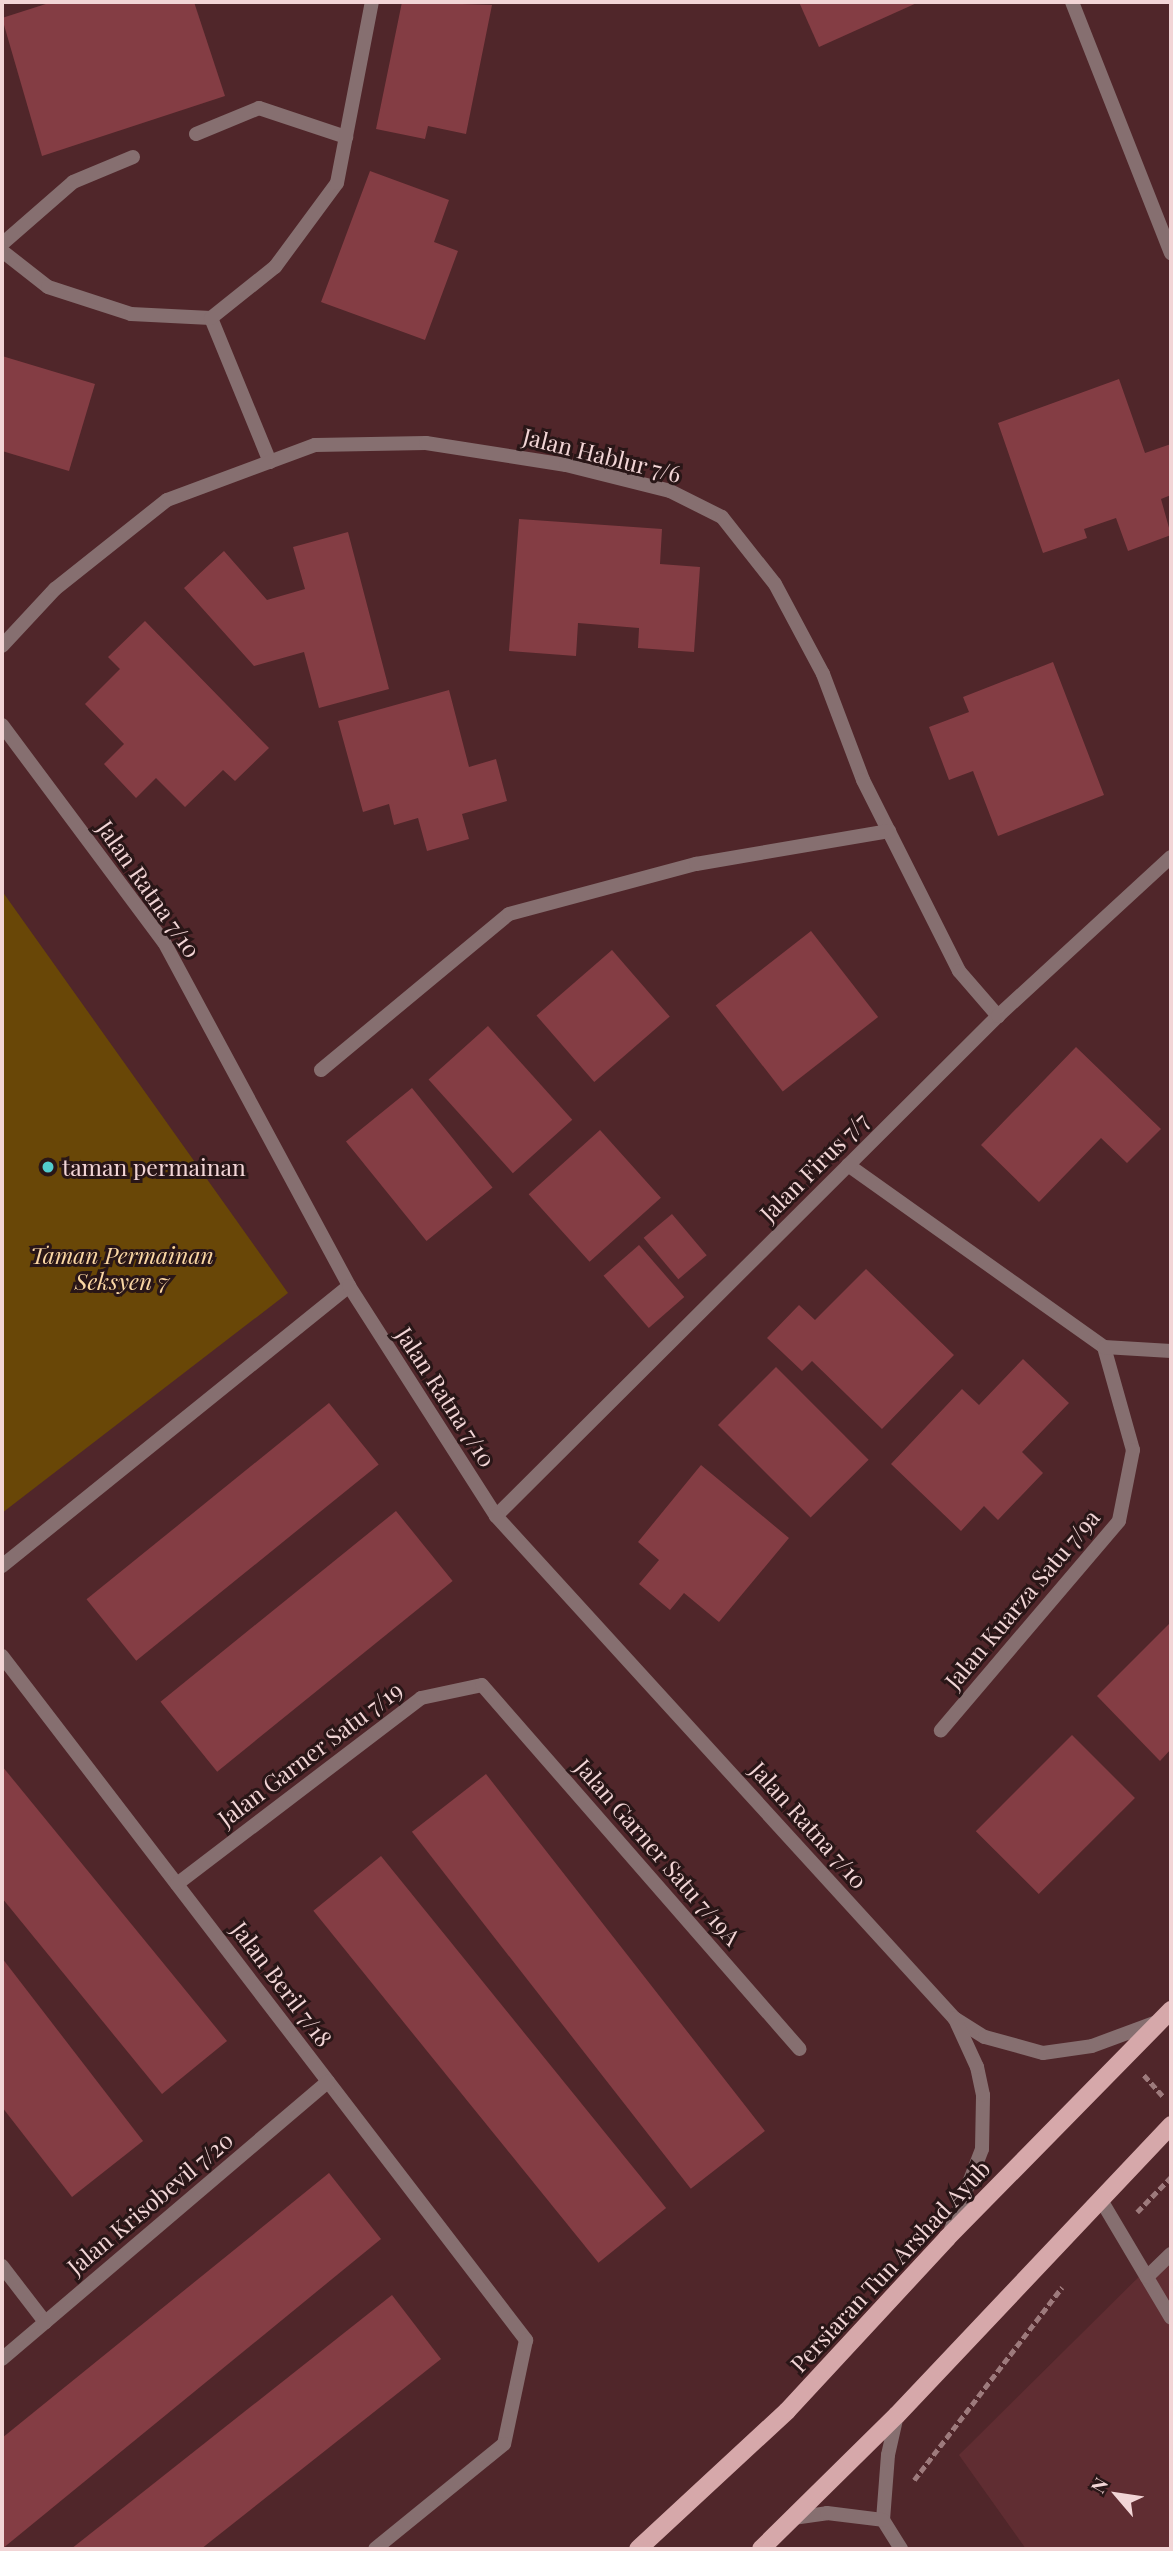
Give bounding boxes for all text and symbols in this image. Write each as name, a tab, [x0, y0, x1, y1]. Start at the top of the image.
street label: Jalan Hablur 7/6	[520, 422, 684, 488]
street label: Jalan Ratna 7/10	[91, 815, 207, 963]
street label: Jalan Firus 7/7	[754, 1107, 874, 1227]
place label: taman permainan	[62, 1153, 246, 1181]
marker: taman permainan	[40, 1159, 56, 1175]
park label: Taman Permainan Seksyen 7	[30, 1241, 214, 1295]
street label: Jalan Ratna 7/10	[391, 1322, 501, 1472]
street label: Jalan Kuarza Satu 7/9a	[939, 1504, 1105, 1694]
street label: Jalan Garner Satu 7/19	[212, 1676, 408, 1832]
street label: Jalan Garner Satu 7/19A	[569, 1753, 747, 1951]
street label: Jalan Ratna 7/10	[745, 1756, 873, 1894]
street label: Jalan Beril 7/18	[226, 1916, 338, 2052]
street label: Jalan Krisobevil 7/20	[62, 2126, 238, 2280]
street label: Persiaran Tun Arshad Ayub	[784, 2154, 996, 2378]
north arrow	[1082, 2460, 1152, 2530]
text: N	[1084, 2473, 1113, 2497]

